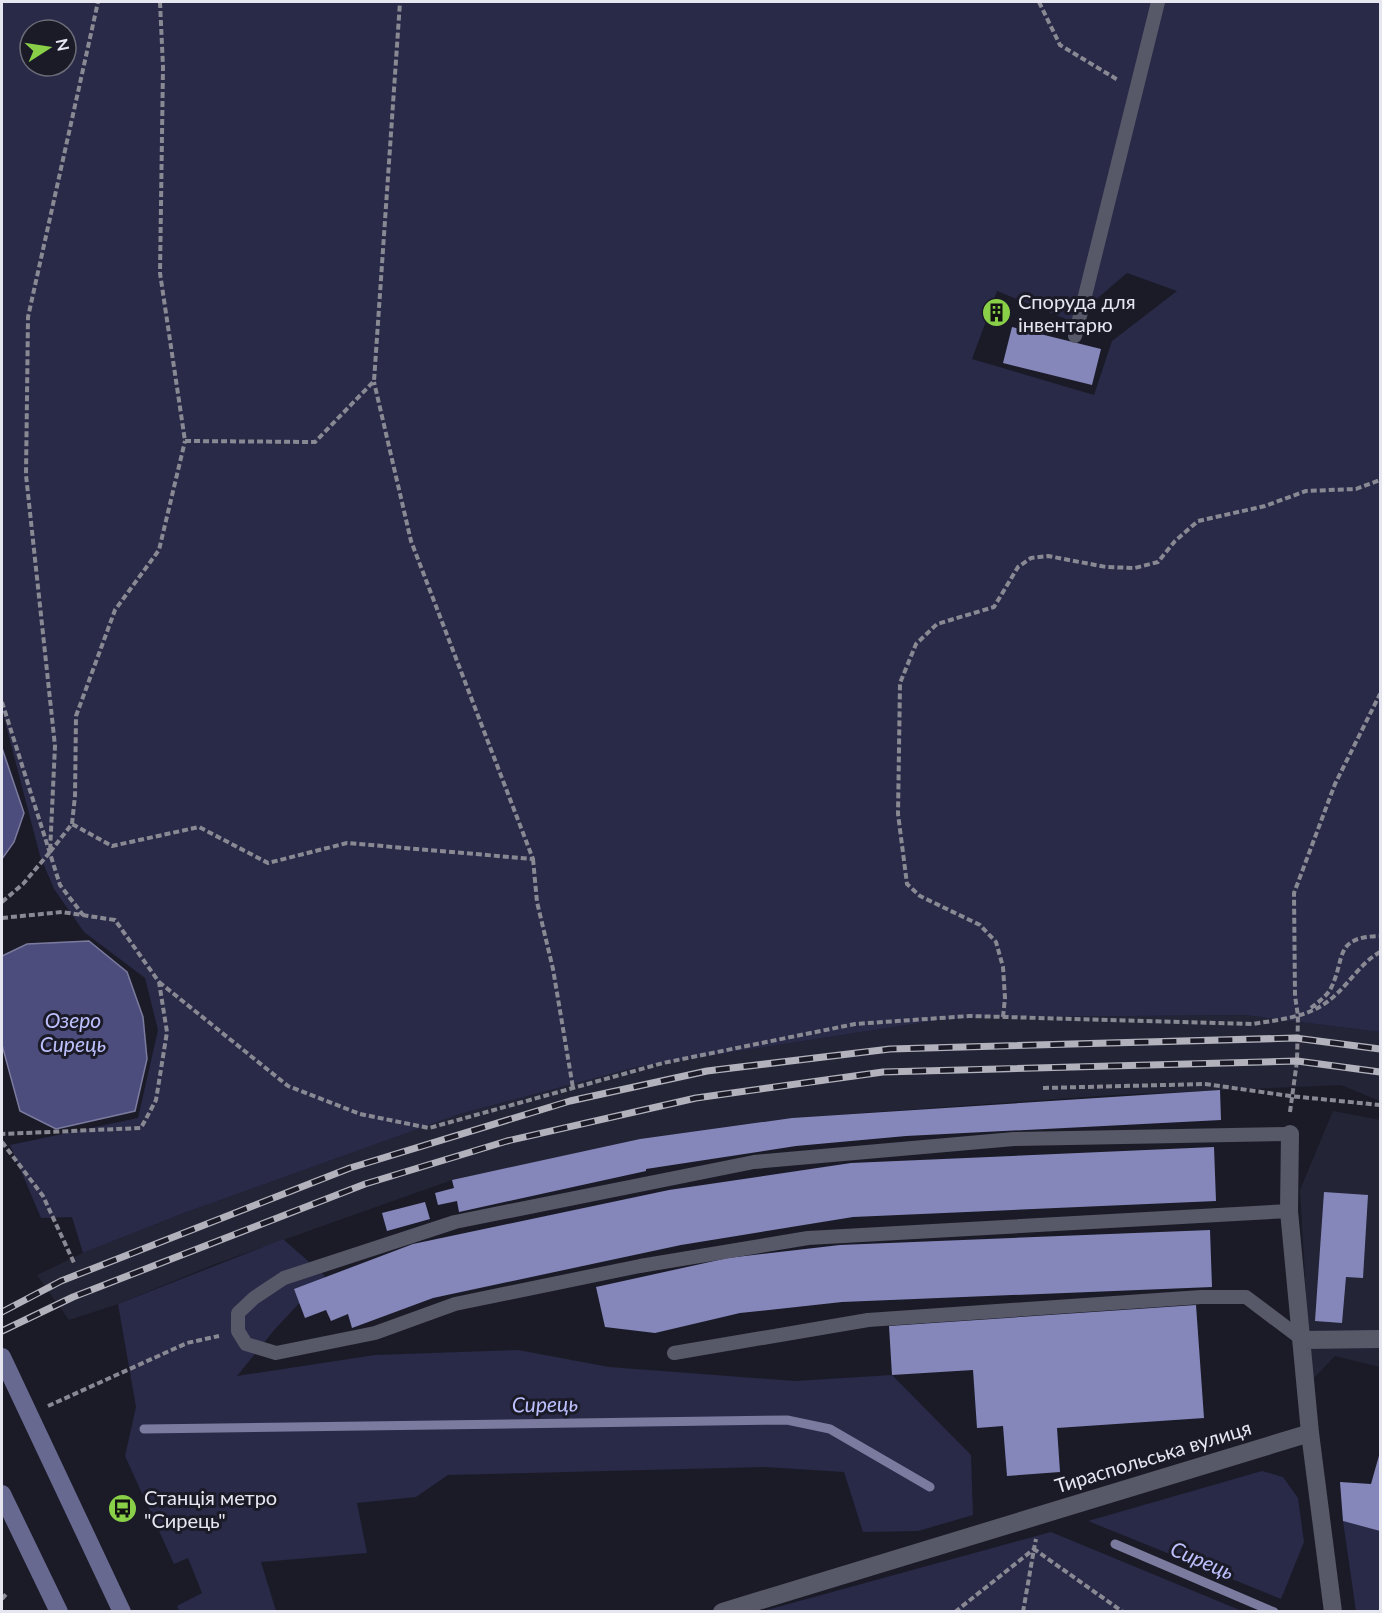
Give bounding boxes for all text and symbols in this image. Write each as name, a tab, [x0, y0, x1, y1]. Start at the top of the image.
north arrow	[18, 18, 78, 78]
text: N	[53, 37, 74, 53]
place label: Споруда для інвентарю	[1018, 289, 1136, 336]
building icon: Споруда для інвентарю	[981, 297, 1013, 329]
water label: Озеро Сирець	[40, 1007, 106, 1056]
water label: Сирець	[512, 1390, 578, 1417]
street label: Тираспольська вулиця	[1052, 1415, 1254, 1497]
place label: Станція метро "Сирець"	[144, 1485, 277, 1532]
bus stop icon: Станція метро "Сирець"	[107, 1493, 139, 1525]
water label: Сирець	[1167, 1535, 1238, 1584]

